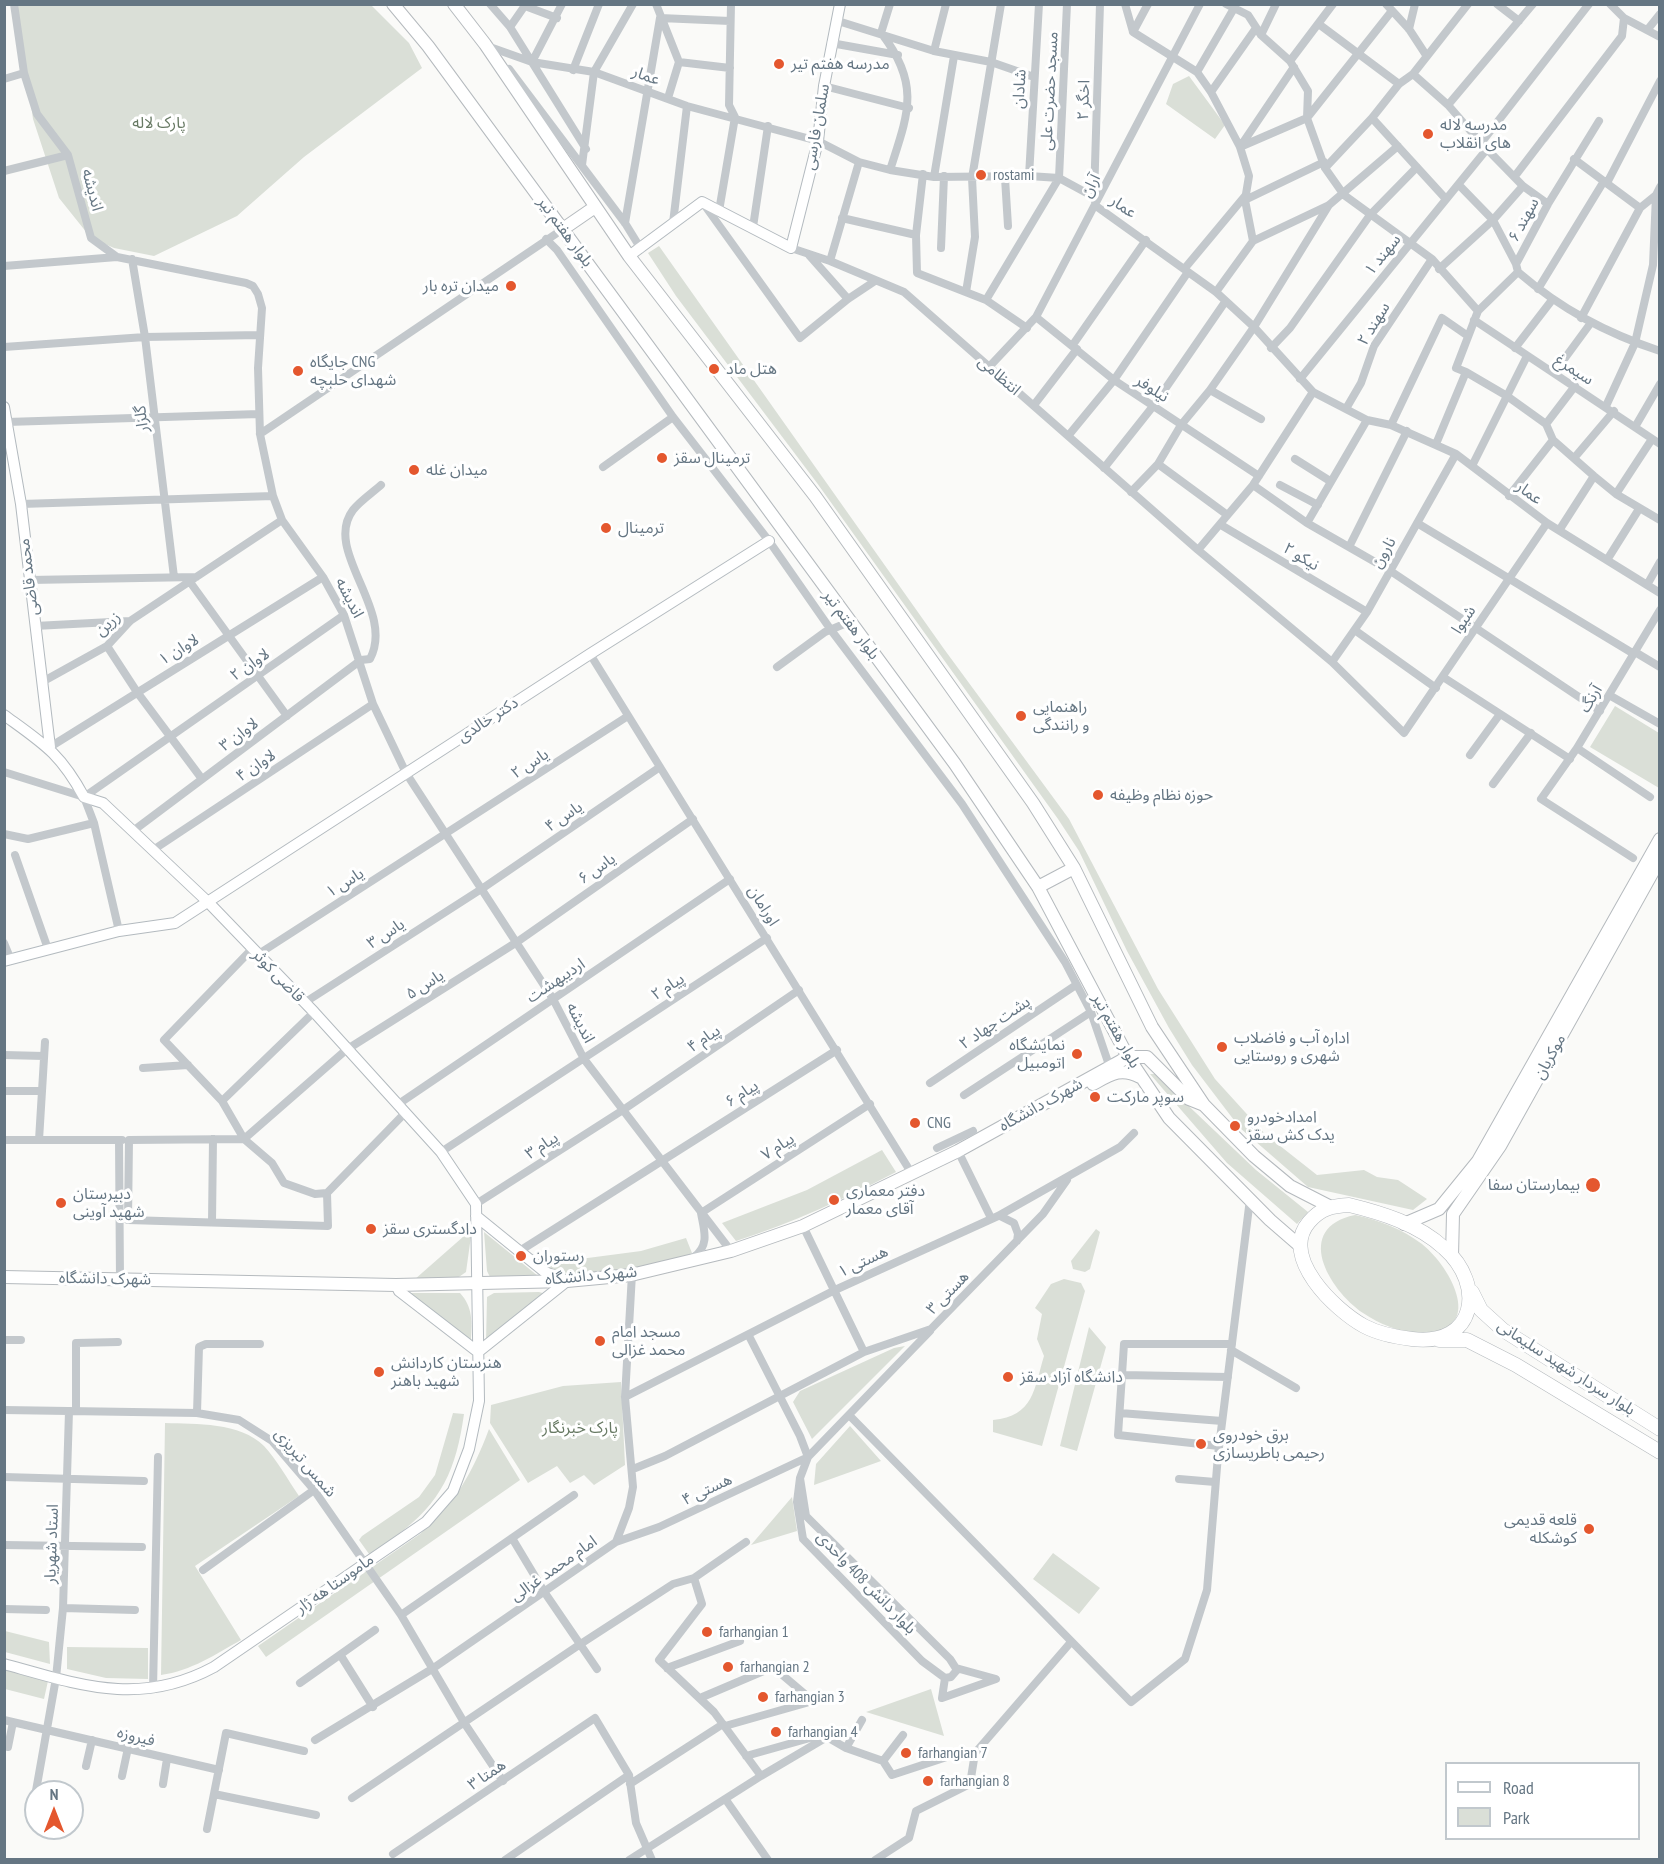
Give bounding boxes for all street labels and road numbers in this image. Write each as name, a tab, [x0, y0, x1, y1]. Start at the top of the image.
street label: مسجد حضرت علی	[1037, 31, 1063, 151]
street label: عمار	[630, 62, 662, 90]
street label: شادان	[1009, 69, 1031, 109]
street label: اخگر ۲	[1074, 80, 1094, 120]
street label: سلمان فارسی	[800, 82, 834, 172]
street label: اندیشه	[77, 167, 107, 213]
street label: آران	[1077, 171, 1105, 201]
street label: عمار	[1106, 191, 1140, 223]
street label: بلوار هفتم تیر	[533, 193, 597, 271]
street label: سهند ۶	[1504, 195, 1544, 245]
street label: سهند ۱	[1361, 231, 1405, 279]
street label: سهند ۲	[1354, 299, 1394, 349]
street label: سیمرغ	[1551, 350, 1597, 390]
street label: انتظامی	[974, 352, 1024, 400]
street label: نیلوفر	[1132, 371, 1172, 407]
street label: گلزار	[131, 404, 153, 434]
street label: عمار	[1512, 477, 1546, 509]
street label: نارون	[1367, 534, 1401, 572]
street label: محمد قاضی	[15, 537, 43, 617]
street label: نیکو ۲	[1280, 539, 1322, 575]
street label: اندیشه	[331, 575, 367, 621]
street label: بلوار هفتم تیر	[819, 586, 883, 664]
street label: شیوا	[1448, 602, 1480, 638]
street label: زرین	[91, 608, 125, 640]
street label: لاوان ۱	[155, 630, 203, 670]
street label: لاوان ۲	[227, 645, 273, 685]
street label: آرنگ	[1575, 682, 1607, 716]
street label: دکتر خالدی	[454, 693, 522, 747]
street label: لاوان ۳	[216, 714, 262, 756]
street label: یاس ۲	[507, 745, 553, 783]
street label: لاوان ۴	[232, 746, 280, 786]
street label: یاس ۴	[542, 797, 586, 837]
street label: یاس ۶	[575, 849, 619, 889]
street label: یاس ۱	[322, 864, 368, 902]
street label: اورامان	[743, 882, 783, 930]
street label: یاس ۳	[363, 915, 409, 953]
street label: قاضی کوثر	[248, 945, 308, 1007]
street label: اردیبهشت	[523, 955, 589, 1007]
street label: یاس ۵	[402, 966, 448, 1004]
street label: پیام ۲	[648, 969, 688, 1005]
street label: بلوار هفتم تیر	[1088, 990, 1144, 1072]
street label: پشت جهاد ۲	[956, 992, 1034, 1054]
street label: اندیشه	[562, 1000, 598, 1046]
street label: پیام ۴	[684, 1021, 724, 1057]
street label: موکریان	[1530, 1031, 1570, 1083]
street label: شهرک دانشگاه	[996, 1074, 1086, 1136]
street label: پیام ۶	[722, 1076, 762, 1112]
street label: پیام ۳	[522, 1128, 562, 1164]
street label: پیام ۷	[758, 1129, 798, 1165]
street label: هستی ۱	[835, 1242, 891, 1282]
street label: شهرک دانشگاه	[544, 1262, 638, 1290]
street label: هستی ۳	[923, 1267, 973, 1319]
street label: شهرک دانشگاه	[59, 1269, 151, 1289]
street label: بلوار سردار شهید سلیمانی	[1493, 1316, 1639, 1420]
street label: شمس تبریزی	[270, 1425, 340, 1501]
street label: هستی ۴	[679, 1470, 735, 1510]
street label: استاد شهریار	[41, 1504, 63, 1584]
street label: بلوار دانش 408 واحدی	[812, 1528, 920, 1638]
street label: امام محمد غزالی	[507, 1532, 601, 1606]
street label: ماموستا هه ژار	[292, 1550, 378, 1618]
street label: فیروزه	[115, 1723, 157, 1751]
street label: همتا ۳	[464, 1755, 510, 1795]

